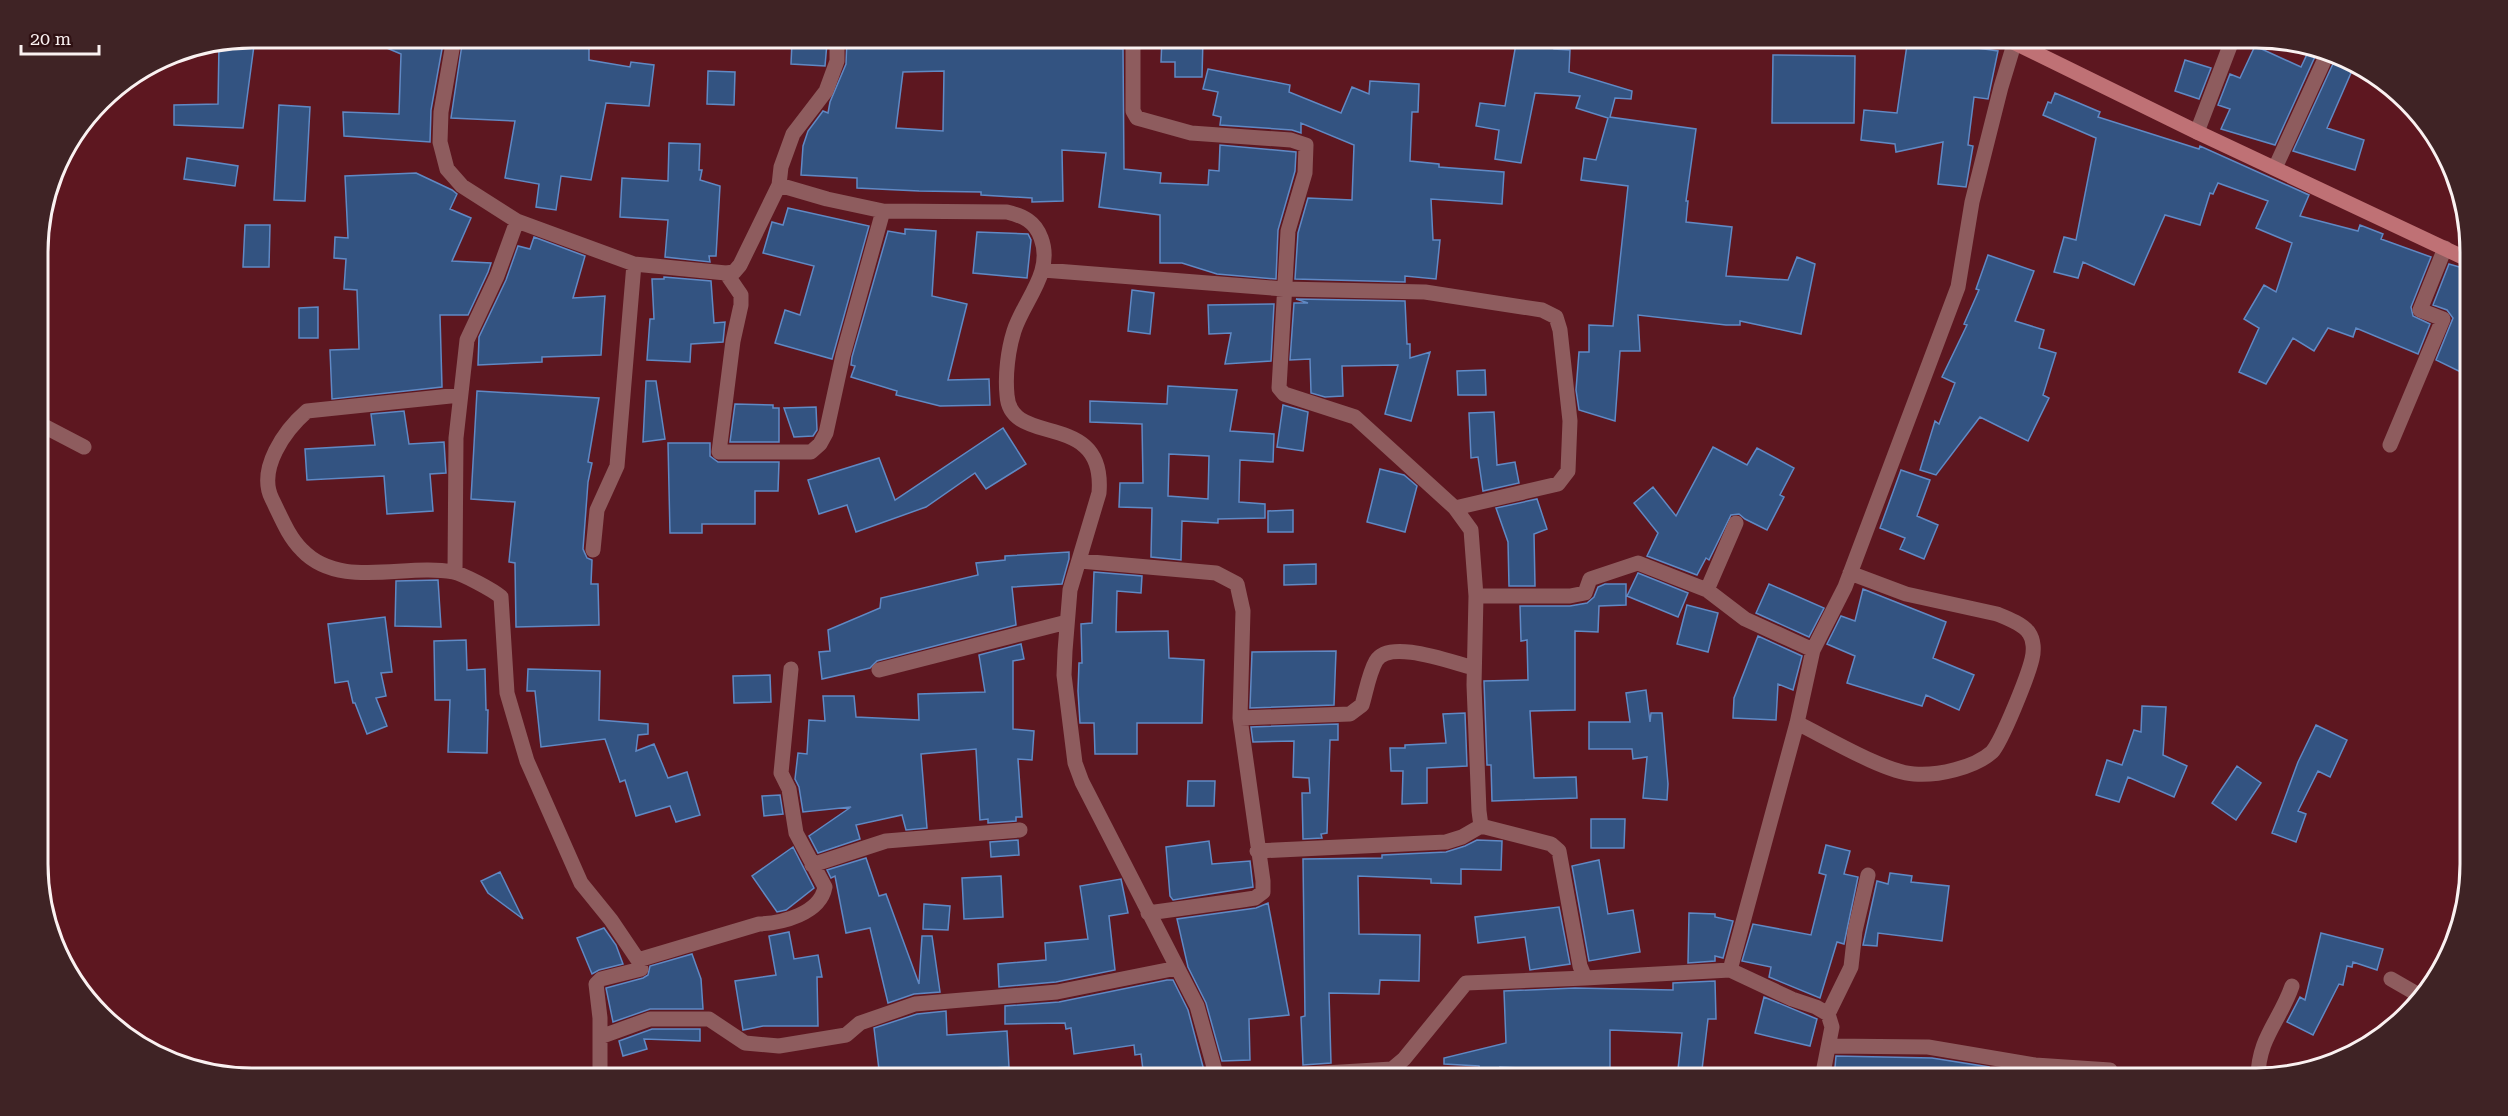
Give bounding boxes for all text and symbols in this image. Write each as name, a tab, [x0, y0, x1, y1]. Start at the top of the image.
scale bar	[21, 18, 99, 56]
text: 20 m	[30, 28, 71, 49]

